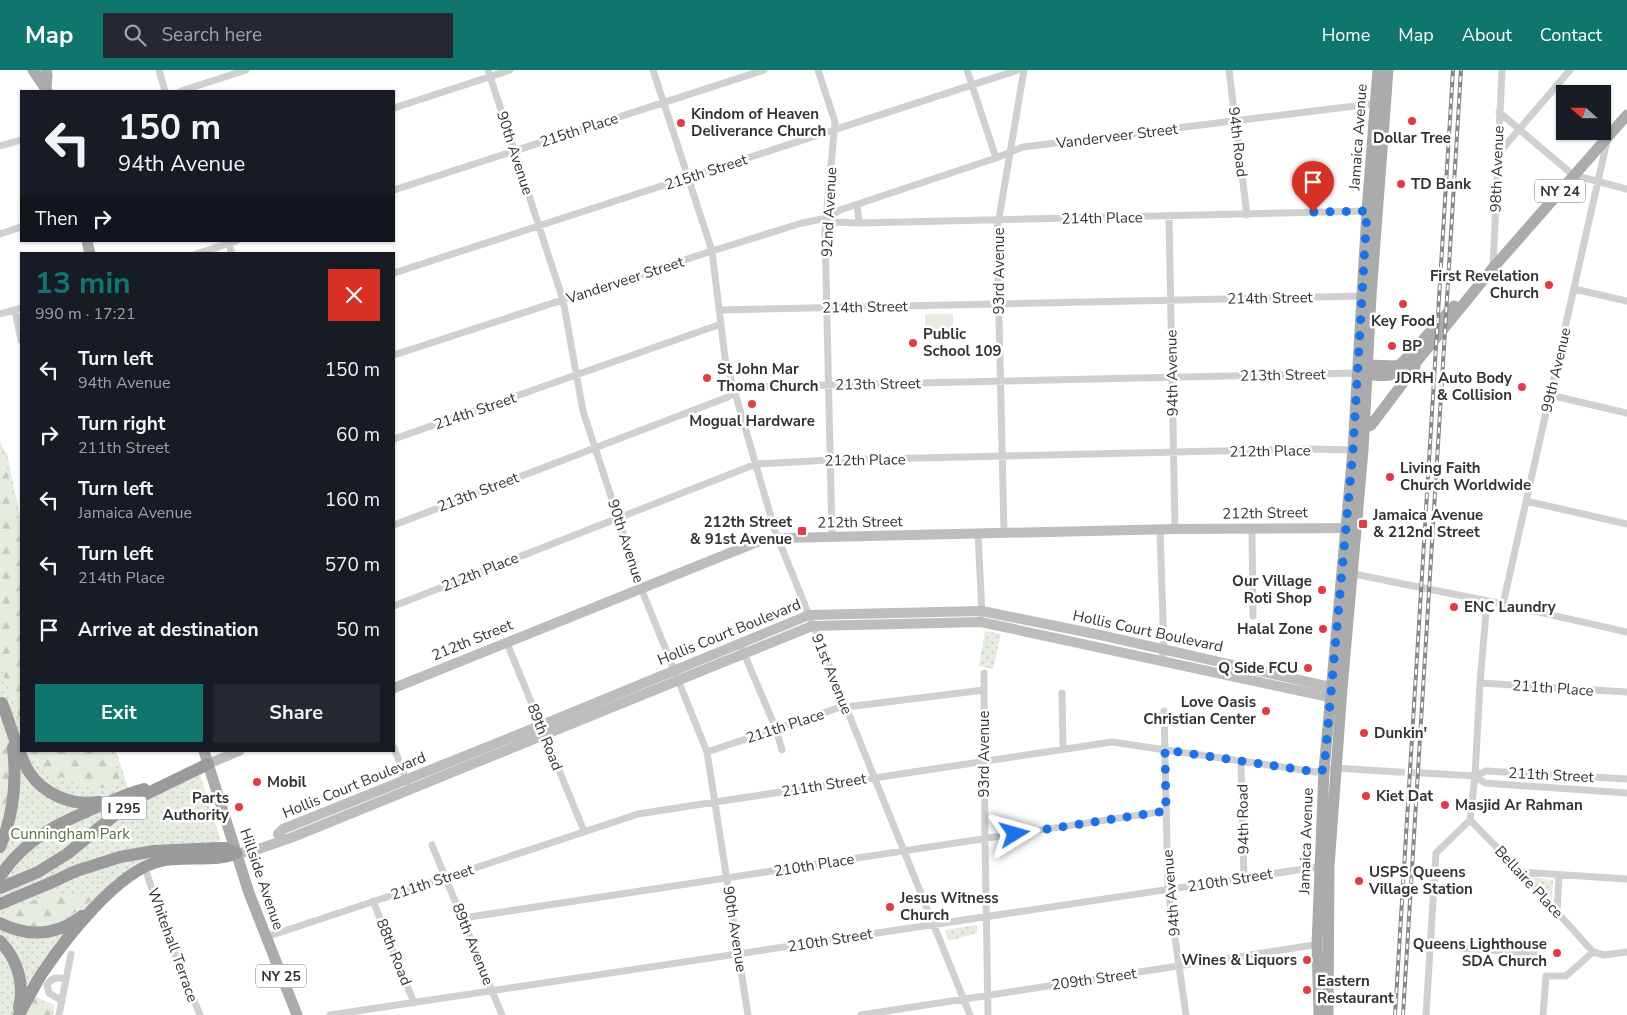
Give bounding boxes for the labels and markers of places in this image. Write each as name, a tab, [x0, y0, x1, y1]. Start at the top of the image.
place label: Kindom of Heaven Deliverance Church	[691, 104, 826, 141]
marker: Dollar Tree	[1406, 115, 1418, 127]
marker: Kindom of Heaven Deliverance Church	[675, 117, 687, 129]
place label: Dollar Tree	[1373, 128, 1451, 148]
pin	[1292, 161, 1334, 212]
place label: TD Bank	[1411, 174, 1472, 194]
marker: TD Bank	[1395, 178, 1407, 190]
place label: First Revelation Church	[1430, 266, 1539, 303]
marker: First Revelation Church	[1543, 279, 1555, 291]
marker: Key Food	[1397, 298, 1409, 310]
place label: Key Food	[1371, 311, 1435, 331]
place label: Public School 109	[923, 324, 1001, 361]
place label: BP	[1402, 336, 1422, 356]
marker: Public School 109	[907, 337, 919, 349]
marker: BP	[1386, 340, 1398, 352]
place label: St John Mar Thoma Church	[717, 359, 818, 396]
place label: JDRH Auto Body & Collision	[1394, 368, 1512, 405]
marker: St John Mar Thoma Church	[701, 372, 713, 384]
marker: JDRH Auto Body & Collision	[1516, 381, 1528, 393]
marker: Mogual Hardware	[746, 398, 758, 410]
place label: Mogual Hardware	[689, 411, 815, 431]
place label: Living Faith Church Worldwide	[1400, 458, 1531, 495]
marker: Living Faith Church Worldwide	[1384, 471, 1396, 483]
place label: Jamaica Avenue & 212nd Street	[1372, 505, 1483, 542]
place label: 212th Street & 91st Avenue	[690, 512, 792, 549]
marker: Jamaica Avenue & 212nd Street	[1357, 518, 1369, 530]
marker: 212th Street & 91st Avenue	[796, 525, 808, 537]
place label: Our Village Roti Shop	[1232, 571, 1312, 608]
marker: Our Village Roti Shop	[1316, 584, 1328, 596]
place label: ENC Laundry	[1464, 597, 1556, 617]
marker: ENC Laundry	[1448, 601, 1460, 613]
place label: Halal Zone	[1237, 619, 1313, 639]
marker: Halal Zone	[1317, 623, 1329, 635]
place label: Q Side FCU	[1218, 658, 1298, 678]
marker: Q Side FCU	[1302, 662, 1314, 674]
place label: Love Oasis Christian Center	[1143, 692, 1256, 729]
marker: Love Oasis Christian Center	[1260, 705, 1272, 717]
place label: Dunkin'	[1374, 723, 1427, 743]
marker: Dunkin'	[1358, 727, 1370, 739]
place label: Mobil	[267, 772, 306, 792]
marker: Mobil	[251, 776, 263, 788]
place label: Kiet Dat	[1376, 786, 1433, 806]
place label: Parts Authority	[163, 788, 229, 825]
marker: Kiet Dat	[1360, 790, 1372, 802]
place label: Masjid Ar Rahman	[1455, 795, 1583, 815]
marker: Masjid Ar Rahman	[1439, 799, 1451, 811]
marker: Parts Authority	[233, 801, 245, 813]
place label: USPS Queens Village Station	[1368, 862, 1473, 899]
marker: USPS Queens Village Station	[1353, 875, 1365, 887]
place label: Jesus Witness Church	[899, 888, 999, 925]
marker: Jesus Witness Church	[884, 901, 896, 913]
place label: Queens Lighthouse SDA Church	[1413, 934, 1547, 971]
marker: Queens Lighthouse SDA Church	[1551, 947, 1563, 959]
place label: Wines & Liquors	[1182, 950, 1297, 970]
marker: Wines & Liquors	[1301, 954, 1313, 966]
place label: Eastern Restaurant	[1317, 971, 1394, 1008]
marker: Eastern Restaurant	[1301, 984, 1313, 996]

